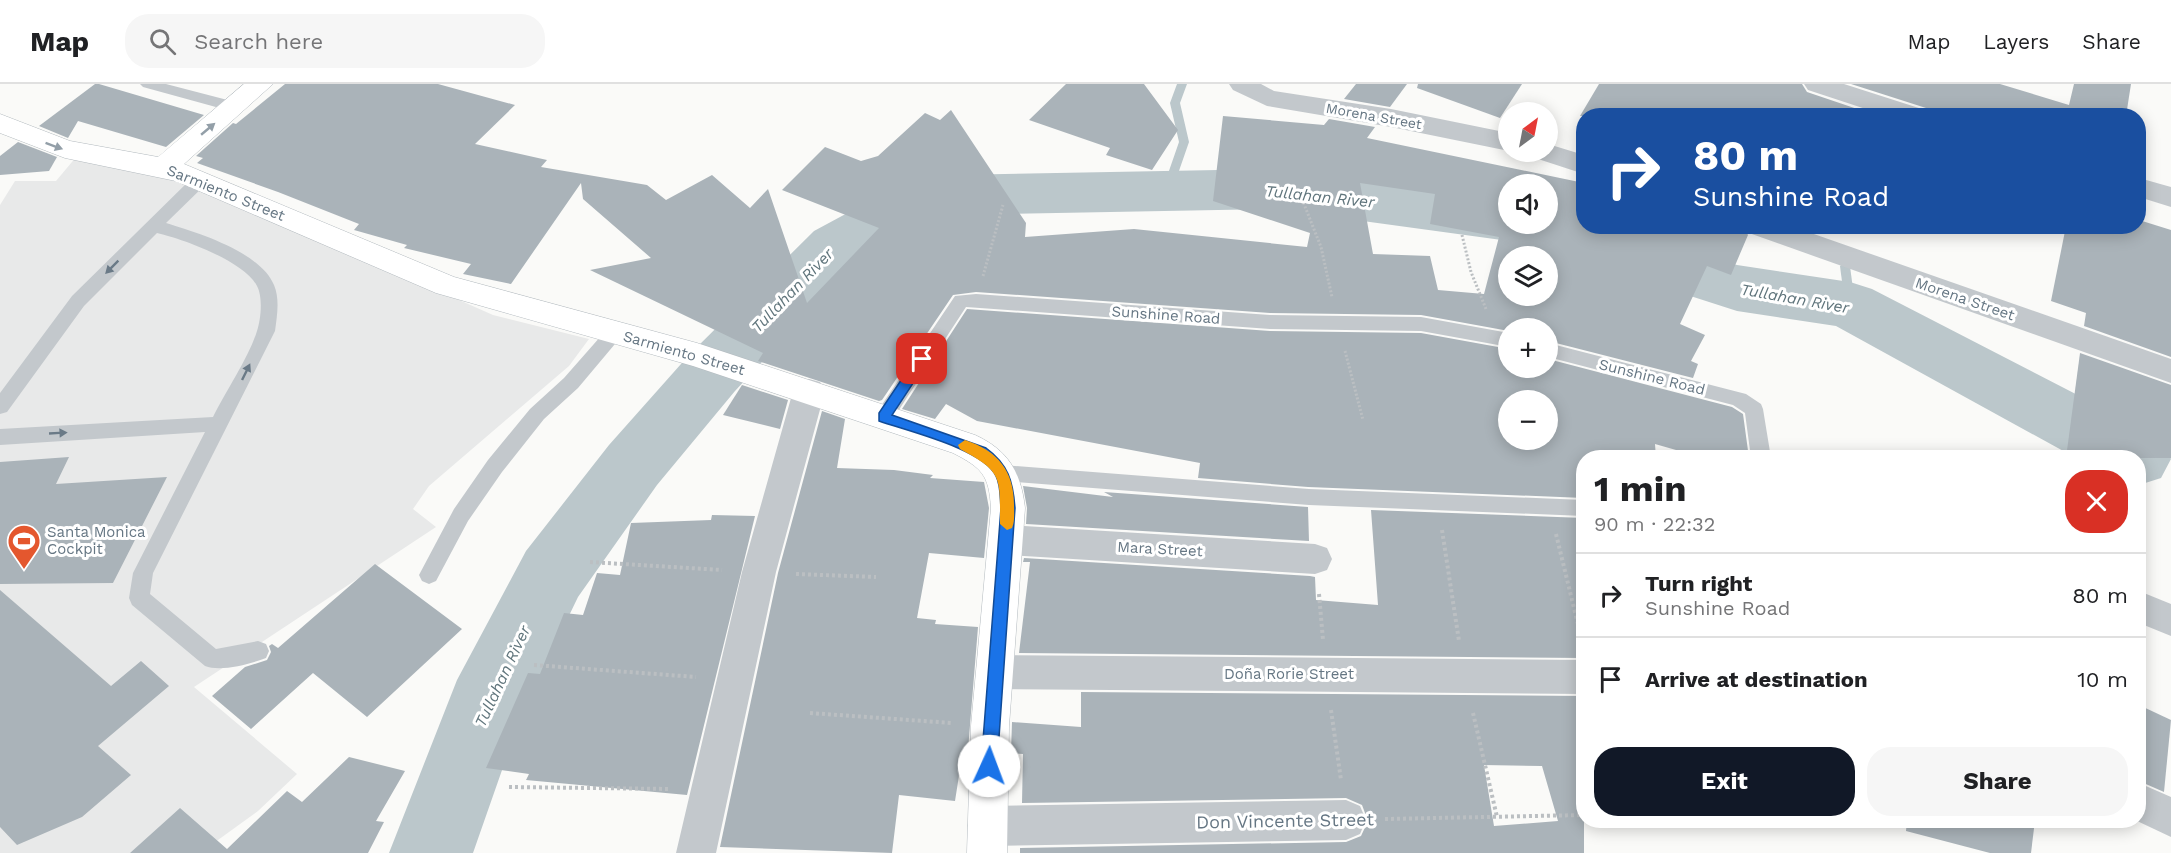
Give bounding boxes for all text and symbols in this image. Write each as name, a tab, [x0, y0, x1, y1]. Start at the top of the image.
search box	[125, 14, 545, 68]
text: Map	[30, 25, 89, 58]
icon: search	[146, 25, 179, 58]
text: Search here	[194, 29, 323, 54]
text: Map	[1907, 29, 1950, 54]
text: Layers	[1983, 29, 2049, 54]
text: Share	[2082, 29, 2141, 54]
street label: Morena Street	[1325, 100, 1423, 132]
north arrow	[1498, 102, 1558, 162]
map controls	[1498, 102, 1558, 450]
one-way arrow	[200, 123, 215, 136]
text: 80 m	[1693, 131, 1798, 180]
icon: right	[1594, 132, 1672, 210]
one-way arrow	[45, 141, 63, 151]
street label: Sarmiento Street	[164, 161, 288, 225]
button: sound	[1498, 174, 1558, 234]
water label: Tullahan River	[1264, 181, 1376, 212]
text: Sunshine Road	[1693, 181, 1889, 213]
water label: Tullahan River	[747, 244, 838, 336]
button: layers	[1498, 246, 1558, 306]
one-way arrow	[106, 260, 120, 274]
street label: Morena Street	[1913, 274, 2018, 325]
water label: Tullahan River	[1739, 280, 1851, 317]
street label: Sunshine Road	[1111, 302, 1221, 328]
button: +	[1498, 318, 1558, 378]
street label: Sarmiento Street	[621, 327, 748, 379]
pin	[896, 333, 947, 384]
icon: arrive	[905, 342, 938, 375]
street label: Sunshine Road	[1597, 355, 1707, 399]
one-way arrow	[242, 363, 251, 380]
button: −	[1498, 390, 1558, 450]
one-way arrow	[49, 429, 68, 438]
text: 1 min	[1594, 468, 1686, 510]
button: close	[2065, 470, 2128, 533]
text: 90 m · 22:32	[1594, 512, 1715, 536]
sports icon: Santa Monica Cockpit	[6, 523, 42, 570]
place label: Santa Monica Cockpit	[47, 523, 146, 558]
street label: Mara Street	[1117, 538, 1204, 560]
text: Turn right	[1645, 571, 1752, 596]
icon: right	[1594, 579, 1627, 612]
text: 80 m	[2072, 583, 2128, 608]
text: Sunshine Road	[1645, 596, 1790, 620]
water label: Tullahan River	[471, 622, 535, 730]
icon: arrive	[1594, 663, 1627, 696]
street label: Doña Rorie Street	[1224, 665, 1355, 683]
text: Arrive at destination	[1645, 667, 1868, 692]
text: 10 m	[2077, 667, 2128, 692]
position arrow	[957, 734, 1021, 798]
button: Exit	[1594, 747, 1855, 816]
button: Share	[1867, 747, 2128, 816]
street label: Don Vincente Street	[1196, 808, 1374, 833]

